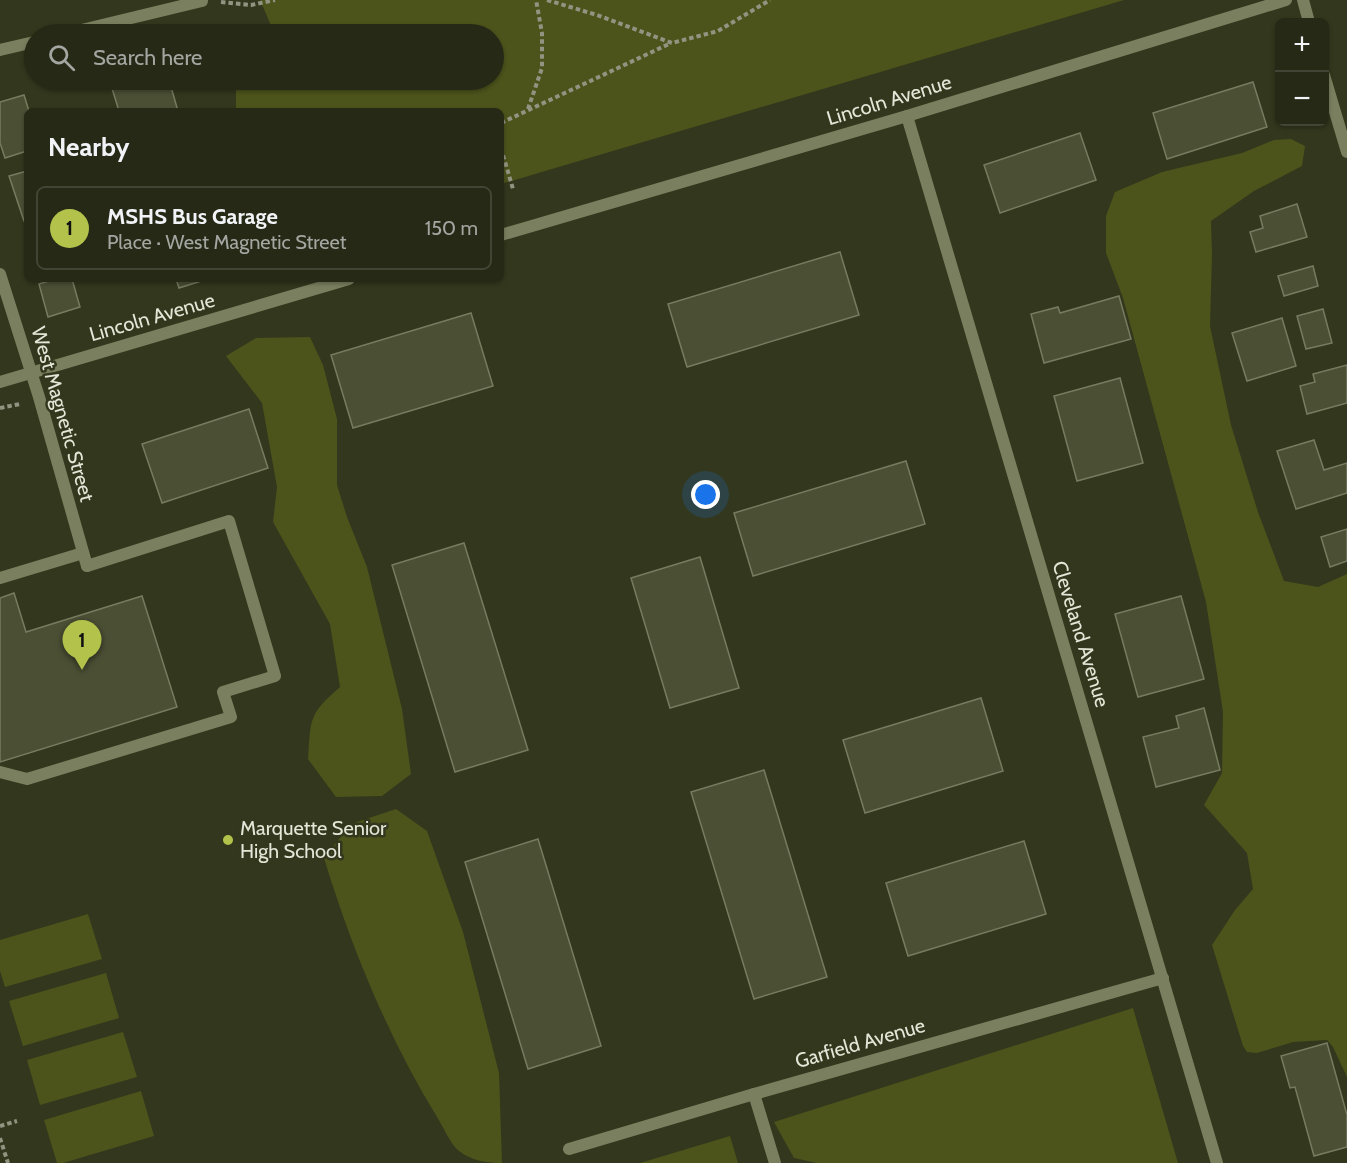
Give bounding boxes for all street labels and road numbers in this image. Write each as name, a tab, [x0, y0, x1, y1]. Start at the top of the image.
street label: Lincoln Avenue	[824, 70, 954, 130]
street label: Lincoln Avenue	[87, 288, 217, 346]
street label: West Magnetic Street	[27, 324, 100, 505]
street label: Cleveland Avenue	[1047, 558, 1115, 710]
street label: Garfield Avenue	[792, 1013, 928, 1073]

